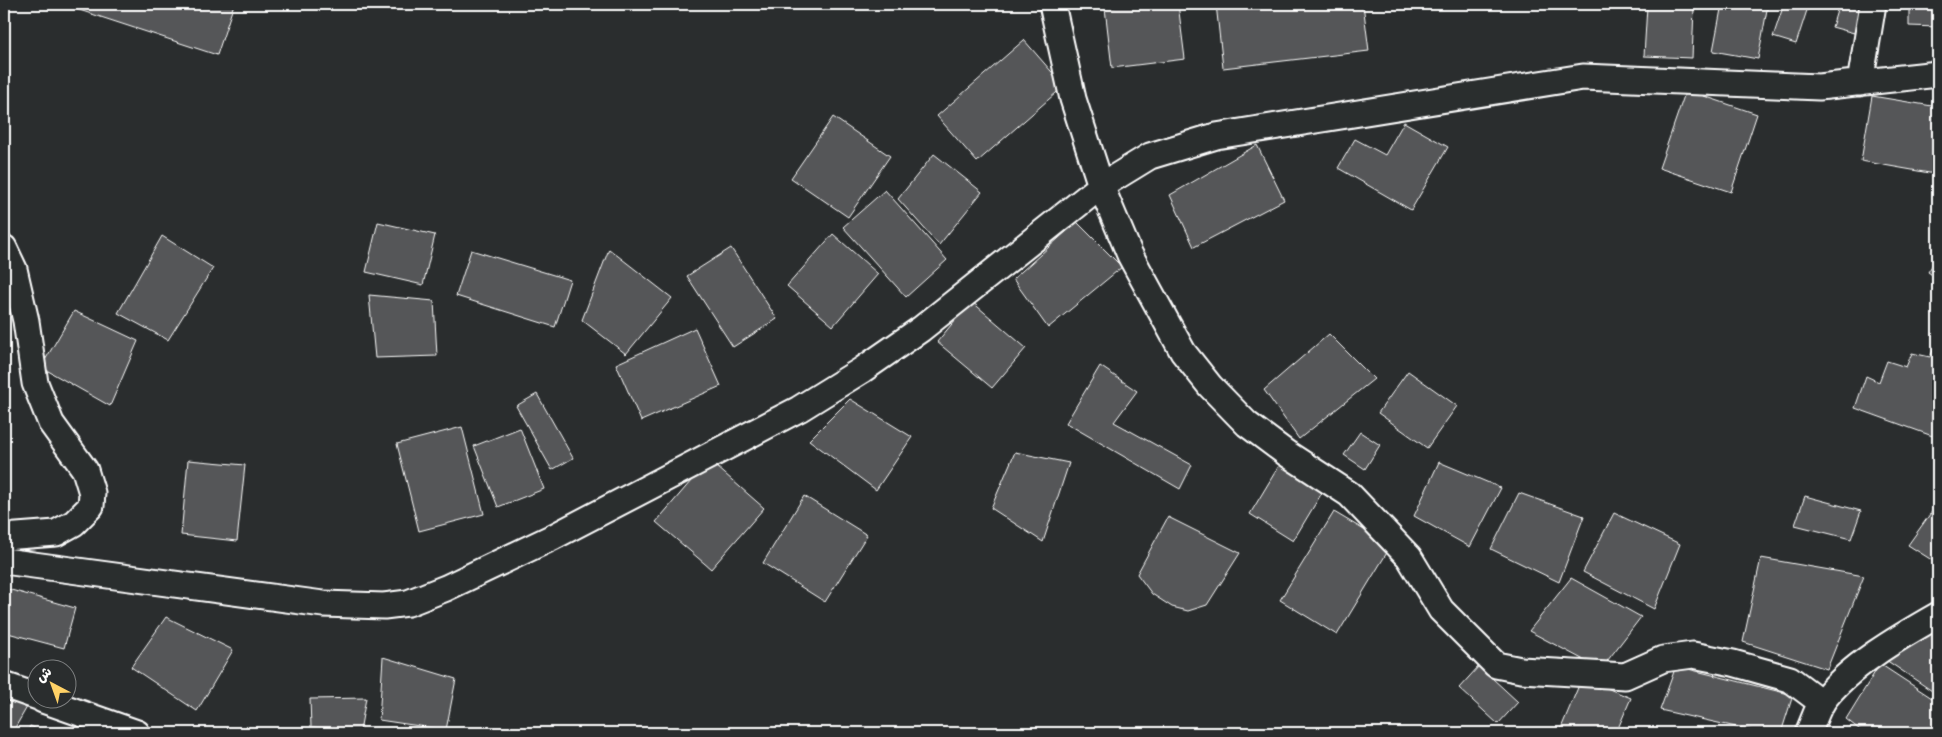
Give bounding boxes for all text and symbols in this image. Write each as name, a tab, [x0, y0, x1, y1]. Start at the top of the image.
north arrow	[28, 660, 78, 710]
text: ش	[32, 663, 55, 686]

